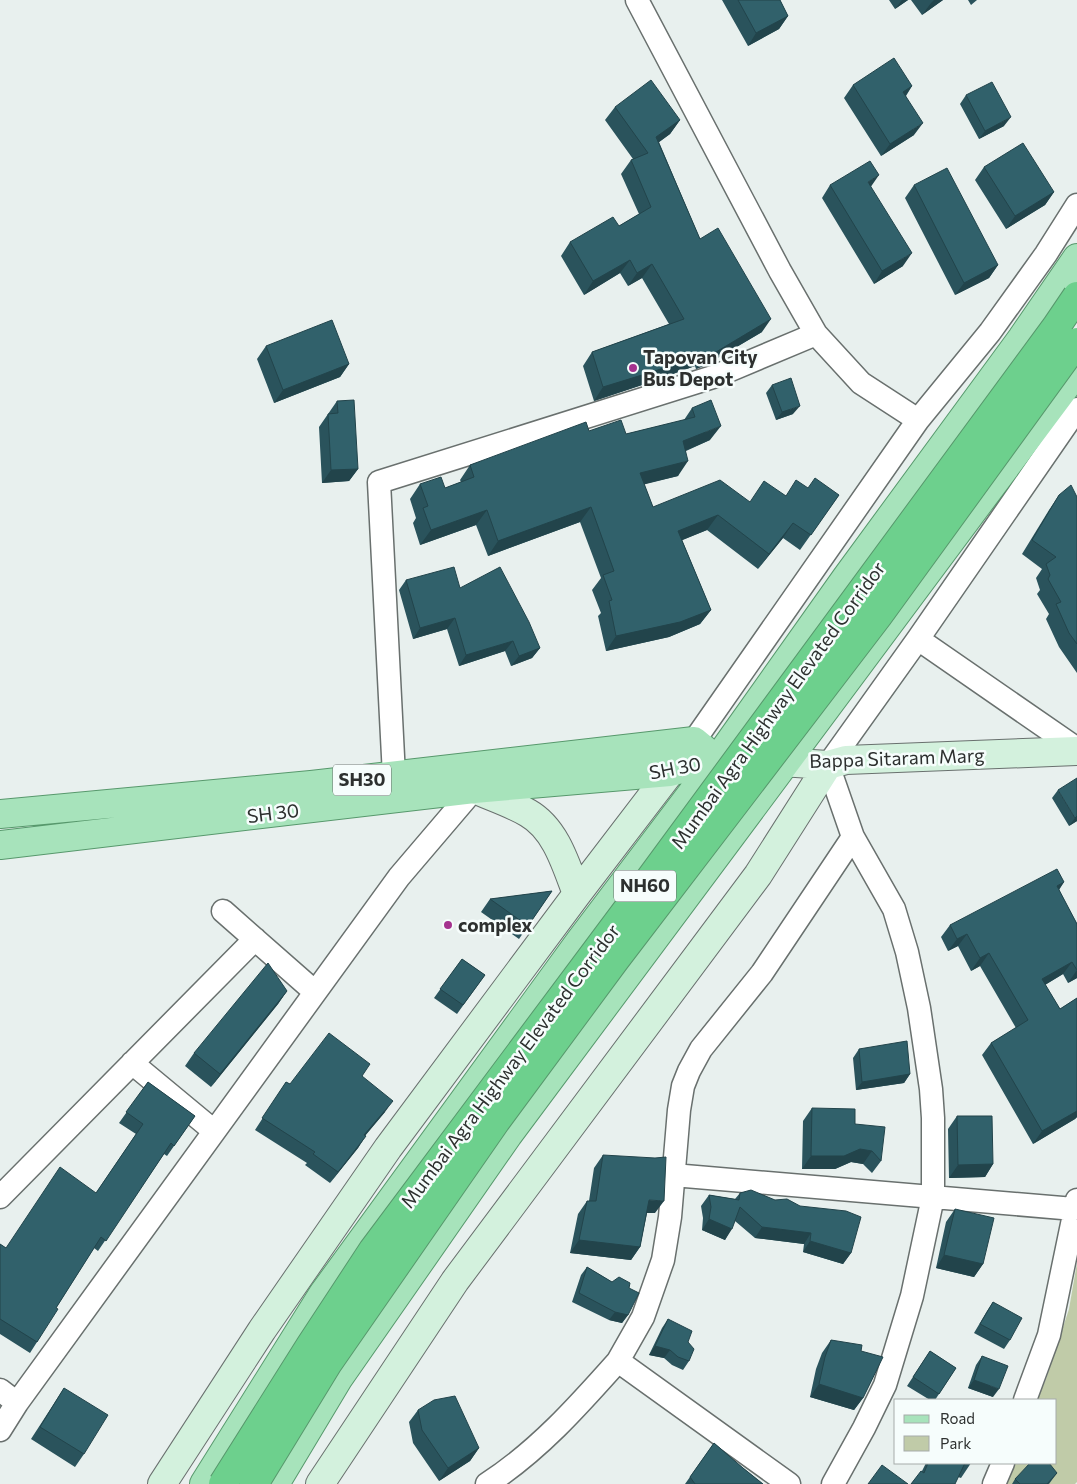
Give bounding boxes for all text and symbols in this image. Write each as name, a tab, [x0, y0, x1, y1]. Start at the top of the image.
place label: Tapovan City Bus Depot	[643, 345, 758, 390]
marker: Tapovan City Bus Depot	[627, 362, 639, 374]
street label: Mumbai Agra Highway Elevated Corridor	[666, 556, 890, 853]
street label: Bappa Sitaram Marg	[809, 743, 985, 772]
street label: SH 30	[647, 751, 703, 784]
road number: SH30	[333, 764, 391, 796]
street label: SH 30	[246, 798, 300, 827]
road number: NH60	[614, 870, 676, 901]
place label: complex	[458, 913, 533, 936]
street label: Mumbai Agra Highway Elevated Corridor	[395, 919, 624, 1212]
marker: complex	[442, 919, 454, 931]
legend	[894, 1399, 1057, 1464]
text: Road	[940, 1409, 975, 1427]
text: Park	[940, 1434, 971, 1452]

